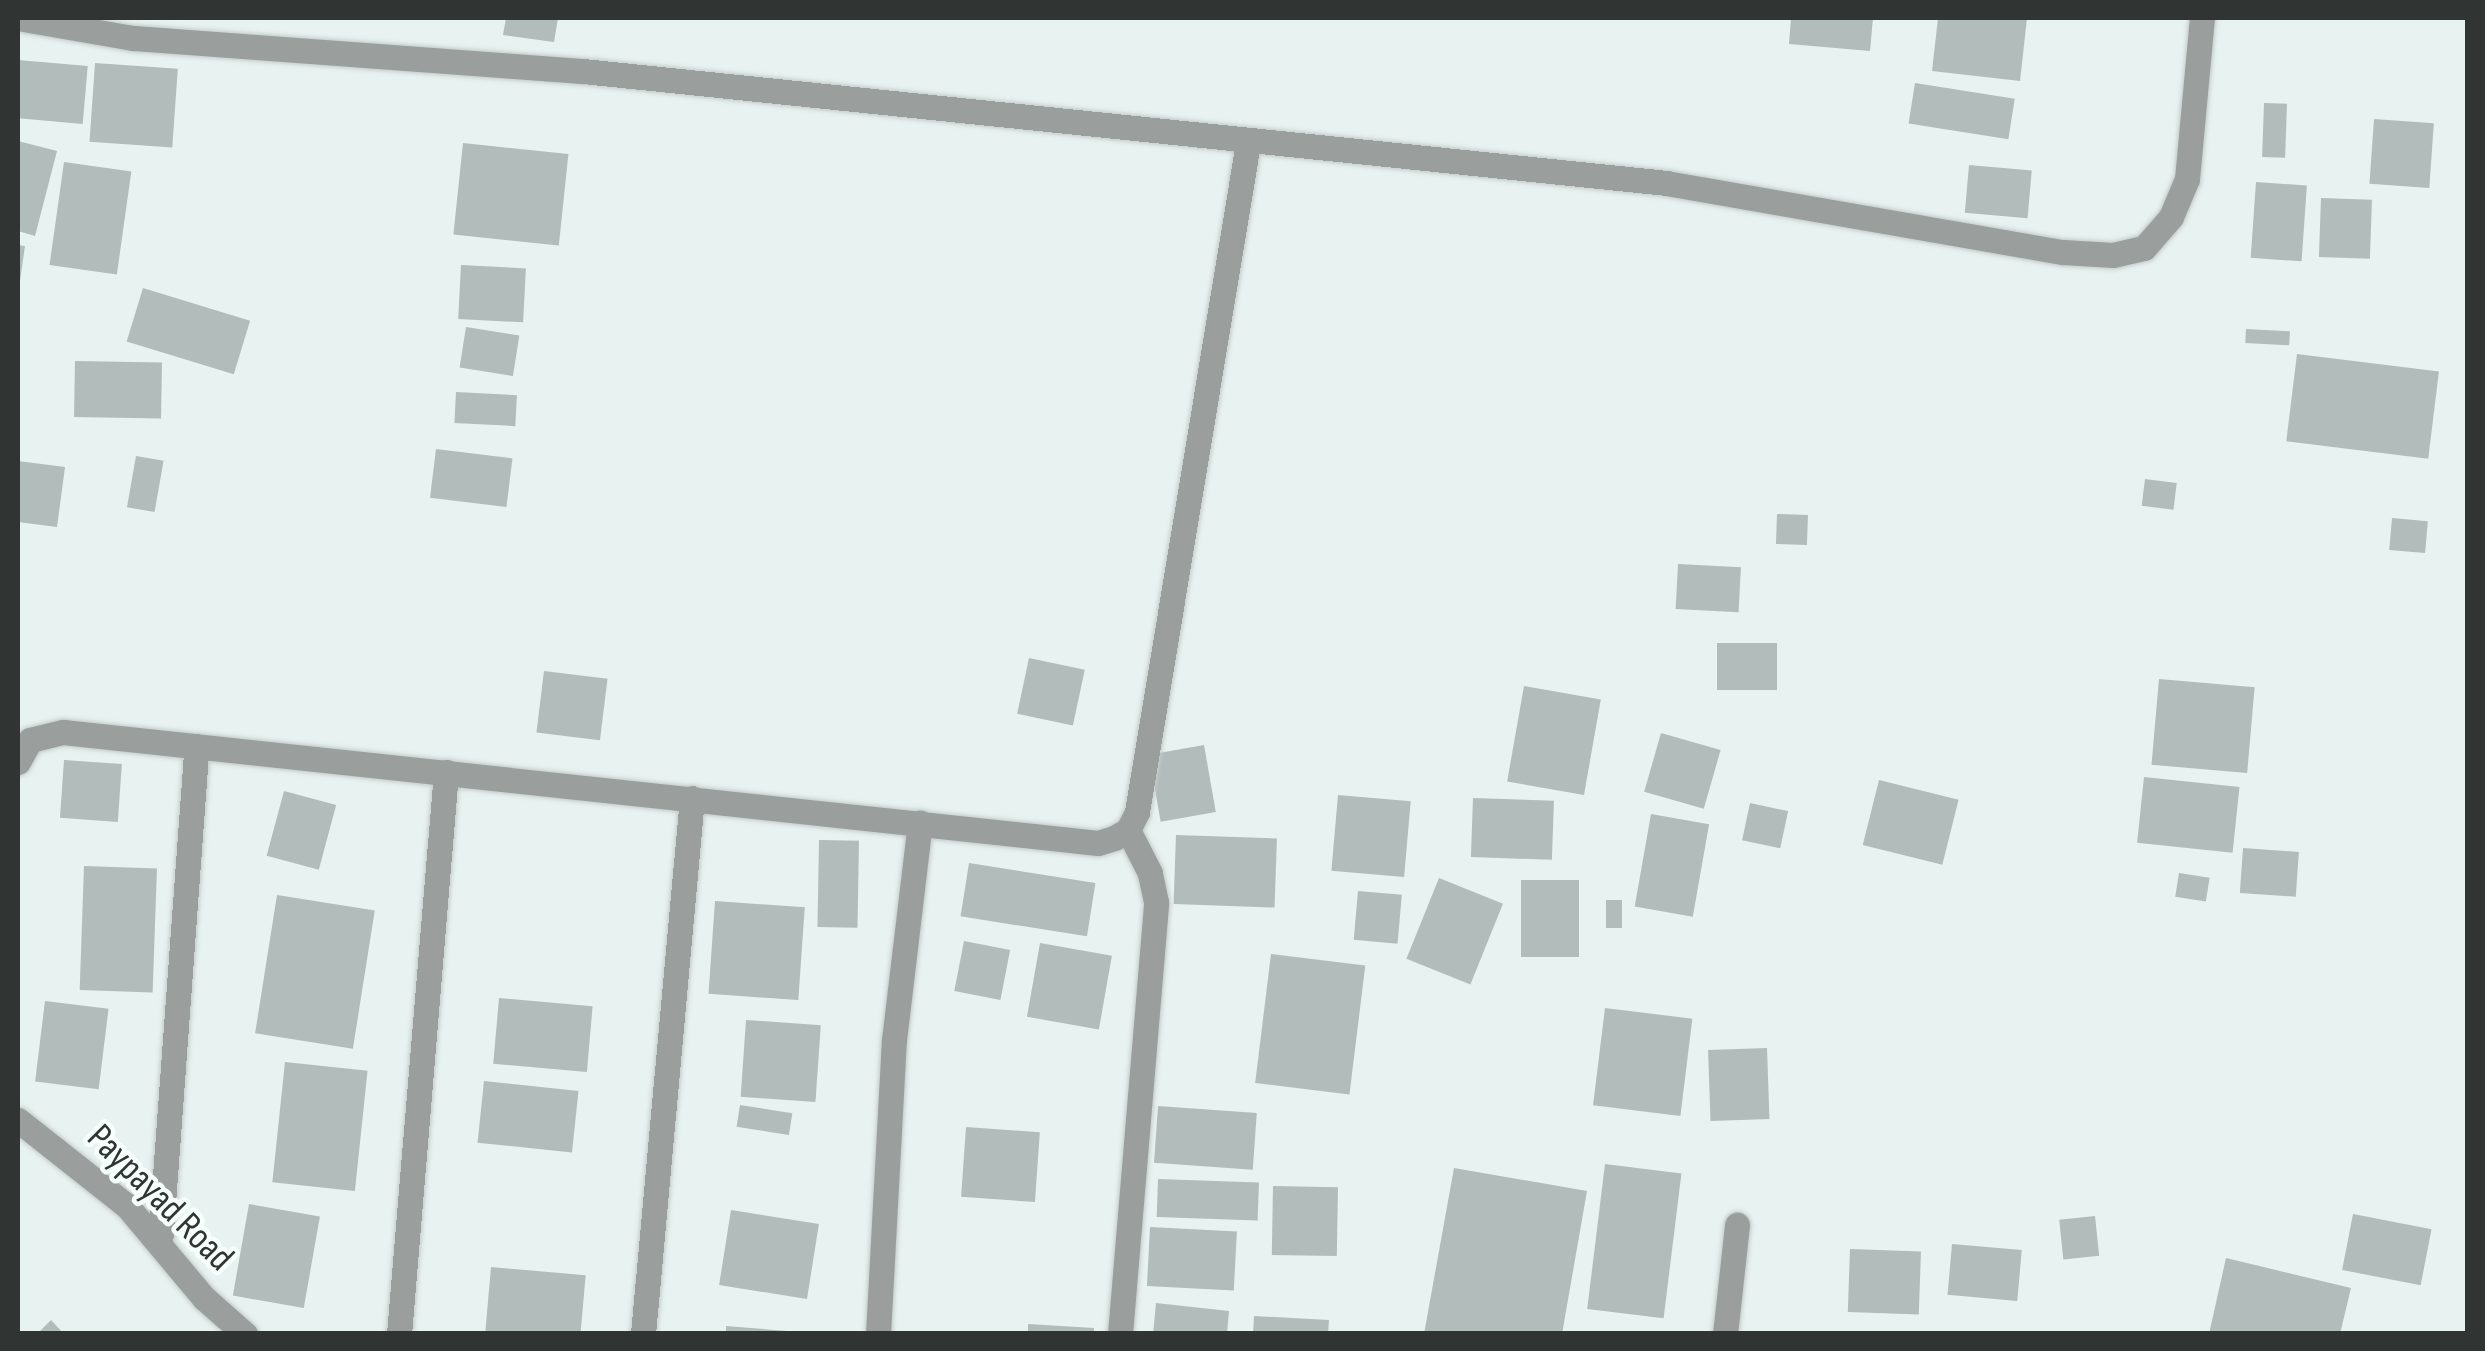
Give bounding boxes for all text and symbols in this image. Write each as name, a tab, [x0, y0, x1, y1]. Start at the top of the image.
street label: Paypayad Road	[77, 1115, 243, 1281]

